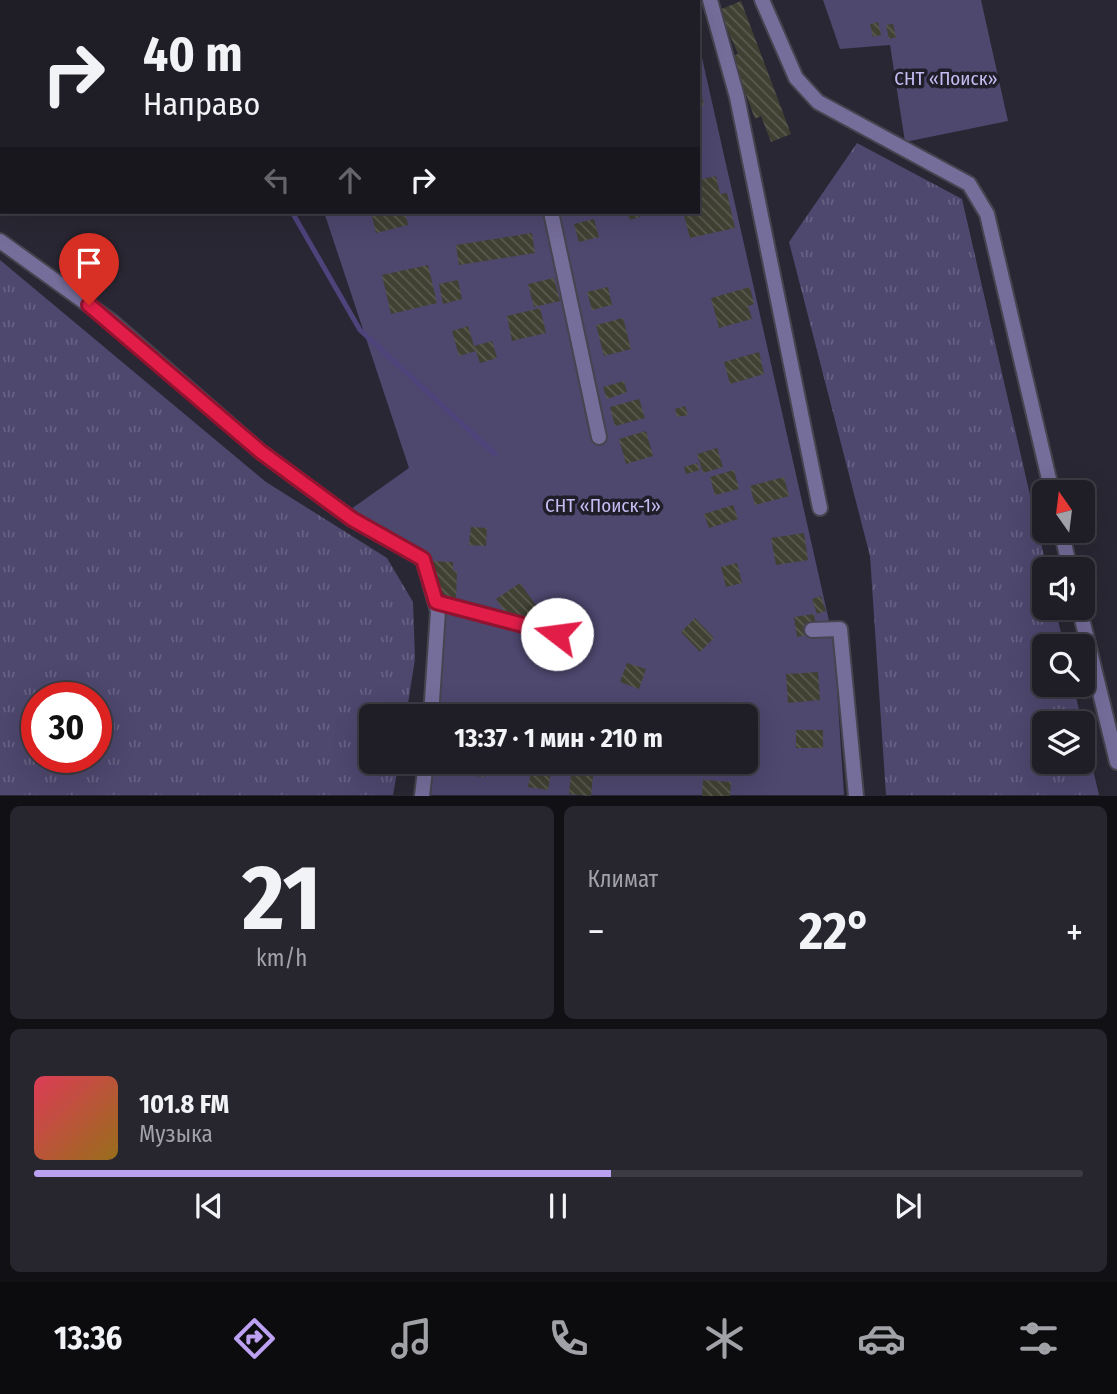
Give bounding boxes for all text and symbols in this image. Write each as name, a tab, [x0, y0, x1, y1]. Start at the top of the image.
text: 40 m	[143, 25, 243, 84]
icon: right	[28, 28, 119, 119]
park label: СНТ «Поиск»	[894, 67, 998, 90]
text: Направо	[143, 85, 260, 123]
icon: left	[258, 161, 296, 199]
icon: ahead	[331, 161, 369, 199]
icon: right	[404, 161, 442, 199]
pin	[59, 233, 119, 305]
icon: arrive	[70, 244, 108, 282]
north arrow	[1032, 480, 1096, 542]
map controls	[1032, 480, 1095, 774]
park label: СНТ «Поиск-1»	[545, 494, 661, 517]
button: sound	[1032, 557, 1095, 620]
position arrow	[520, 597, 594, 671]
button: search	[1032, 634, 1095, 697]
speed limit sign: 30	[21, 682, 112, 773]
button: layers	[1032, 711, 1095, 774]
text: 13:37 · 1 мин · 210 m	[454, 723, 663, 754]
text: 21	[242, 844, 321, 953]
text: Климат	[588, 865, 658, 893]
text: 22°	[799, 900, 871, 963]
text: −	[588, 909, 605, 955]
text: +	[1066, 909, 1083, 955]
text: km/h	[256, 944, 307, 972]
text: 101.8 FM	[139, 1089, 229, 1120]
text: Музыка	[139, 1120, 213, 1148]
icon: previous	[190, 1187, 228, 1225]
icon: pause	[539, 1187, 577, 1225]
icon: next	[889, 1187, 927, 1225]
icon: directions	[230, 1314, 279, 1363]
icon: music	[387, 1314, 436, 1363]
icon: phone	[544, 1314, 593, 1363]
icon: climate	[700, 1314, 749, 1363]
icon: car	[857, 1314, 906, 1363]
icon: filters	[1014, 1314, 1063, 1363]
text: 13:36	[54, 1319, 122, 1357]

